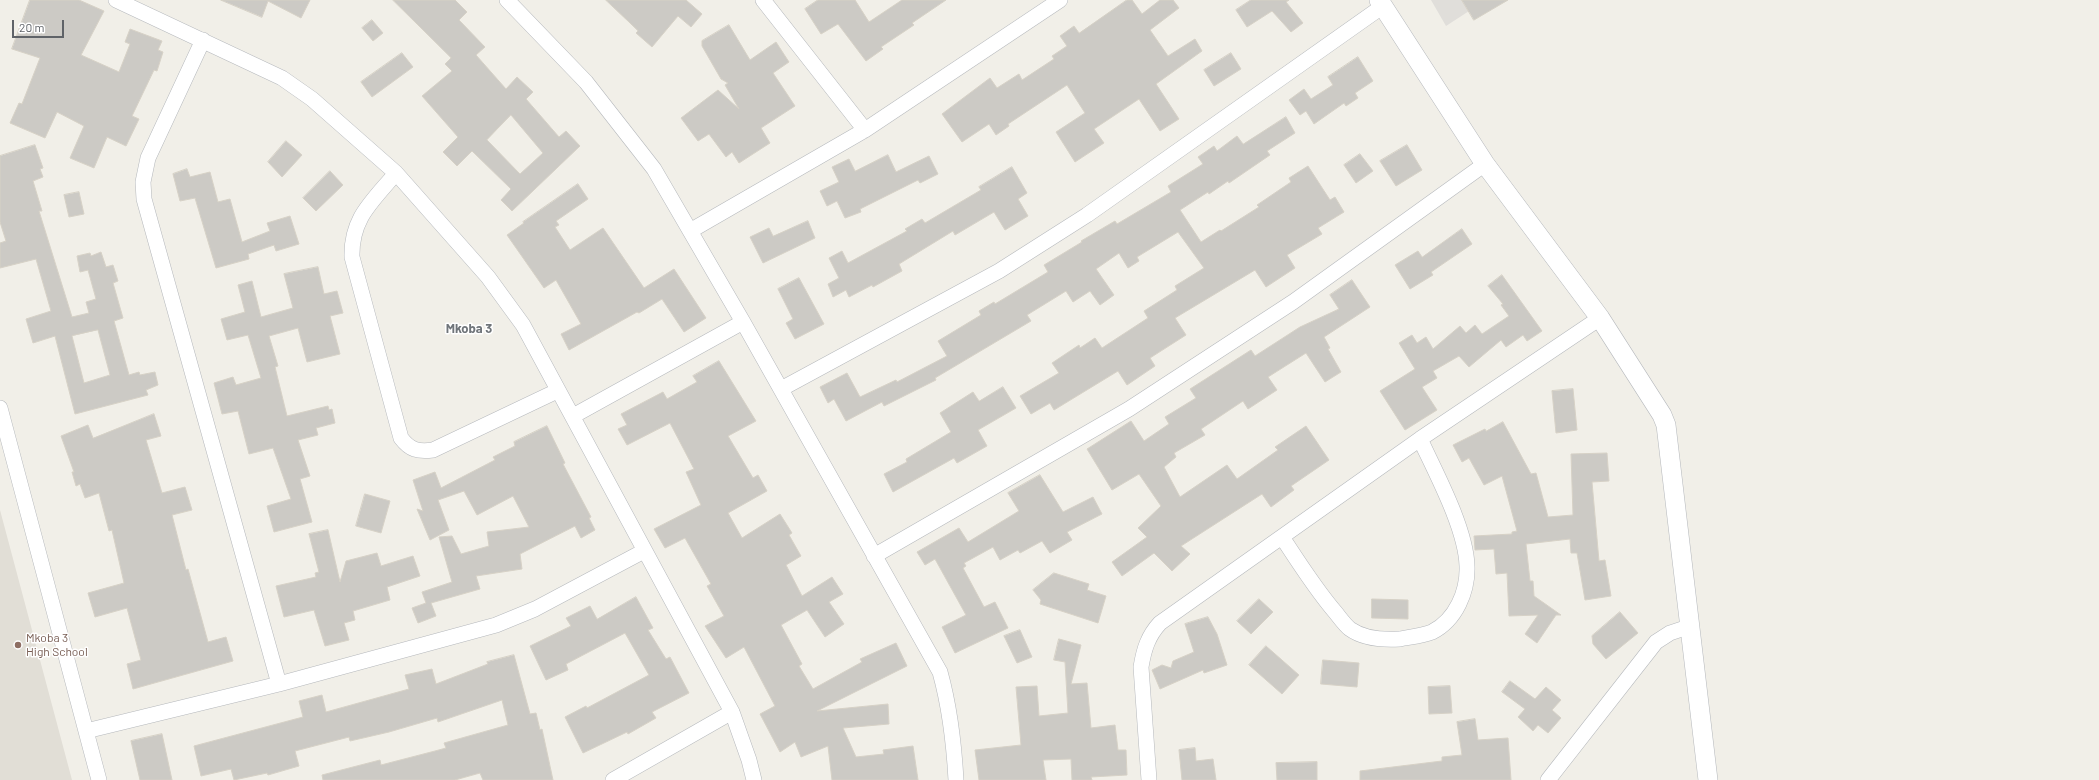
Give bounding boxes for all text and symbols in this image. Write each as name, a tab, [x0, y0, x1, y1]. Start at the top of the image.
scale bar	[14, 12, 66, 38]
text: 20 m	[19, 20, 45, 34]
district label: Mkoba 3	[446, 321, 492, 337]
place label: Mkoba 3 High School	[26, 631, 88, 659]
marker: Mkoba 3 High School	[13, 640, 23, 650]

